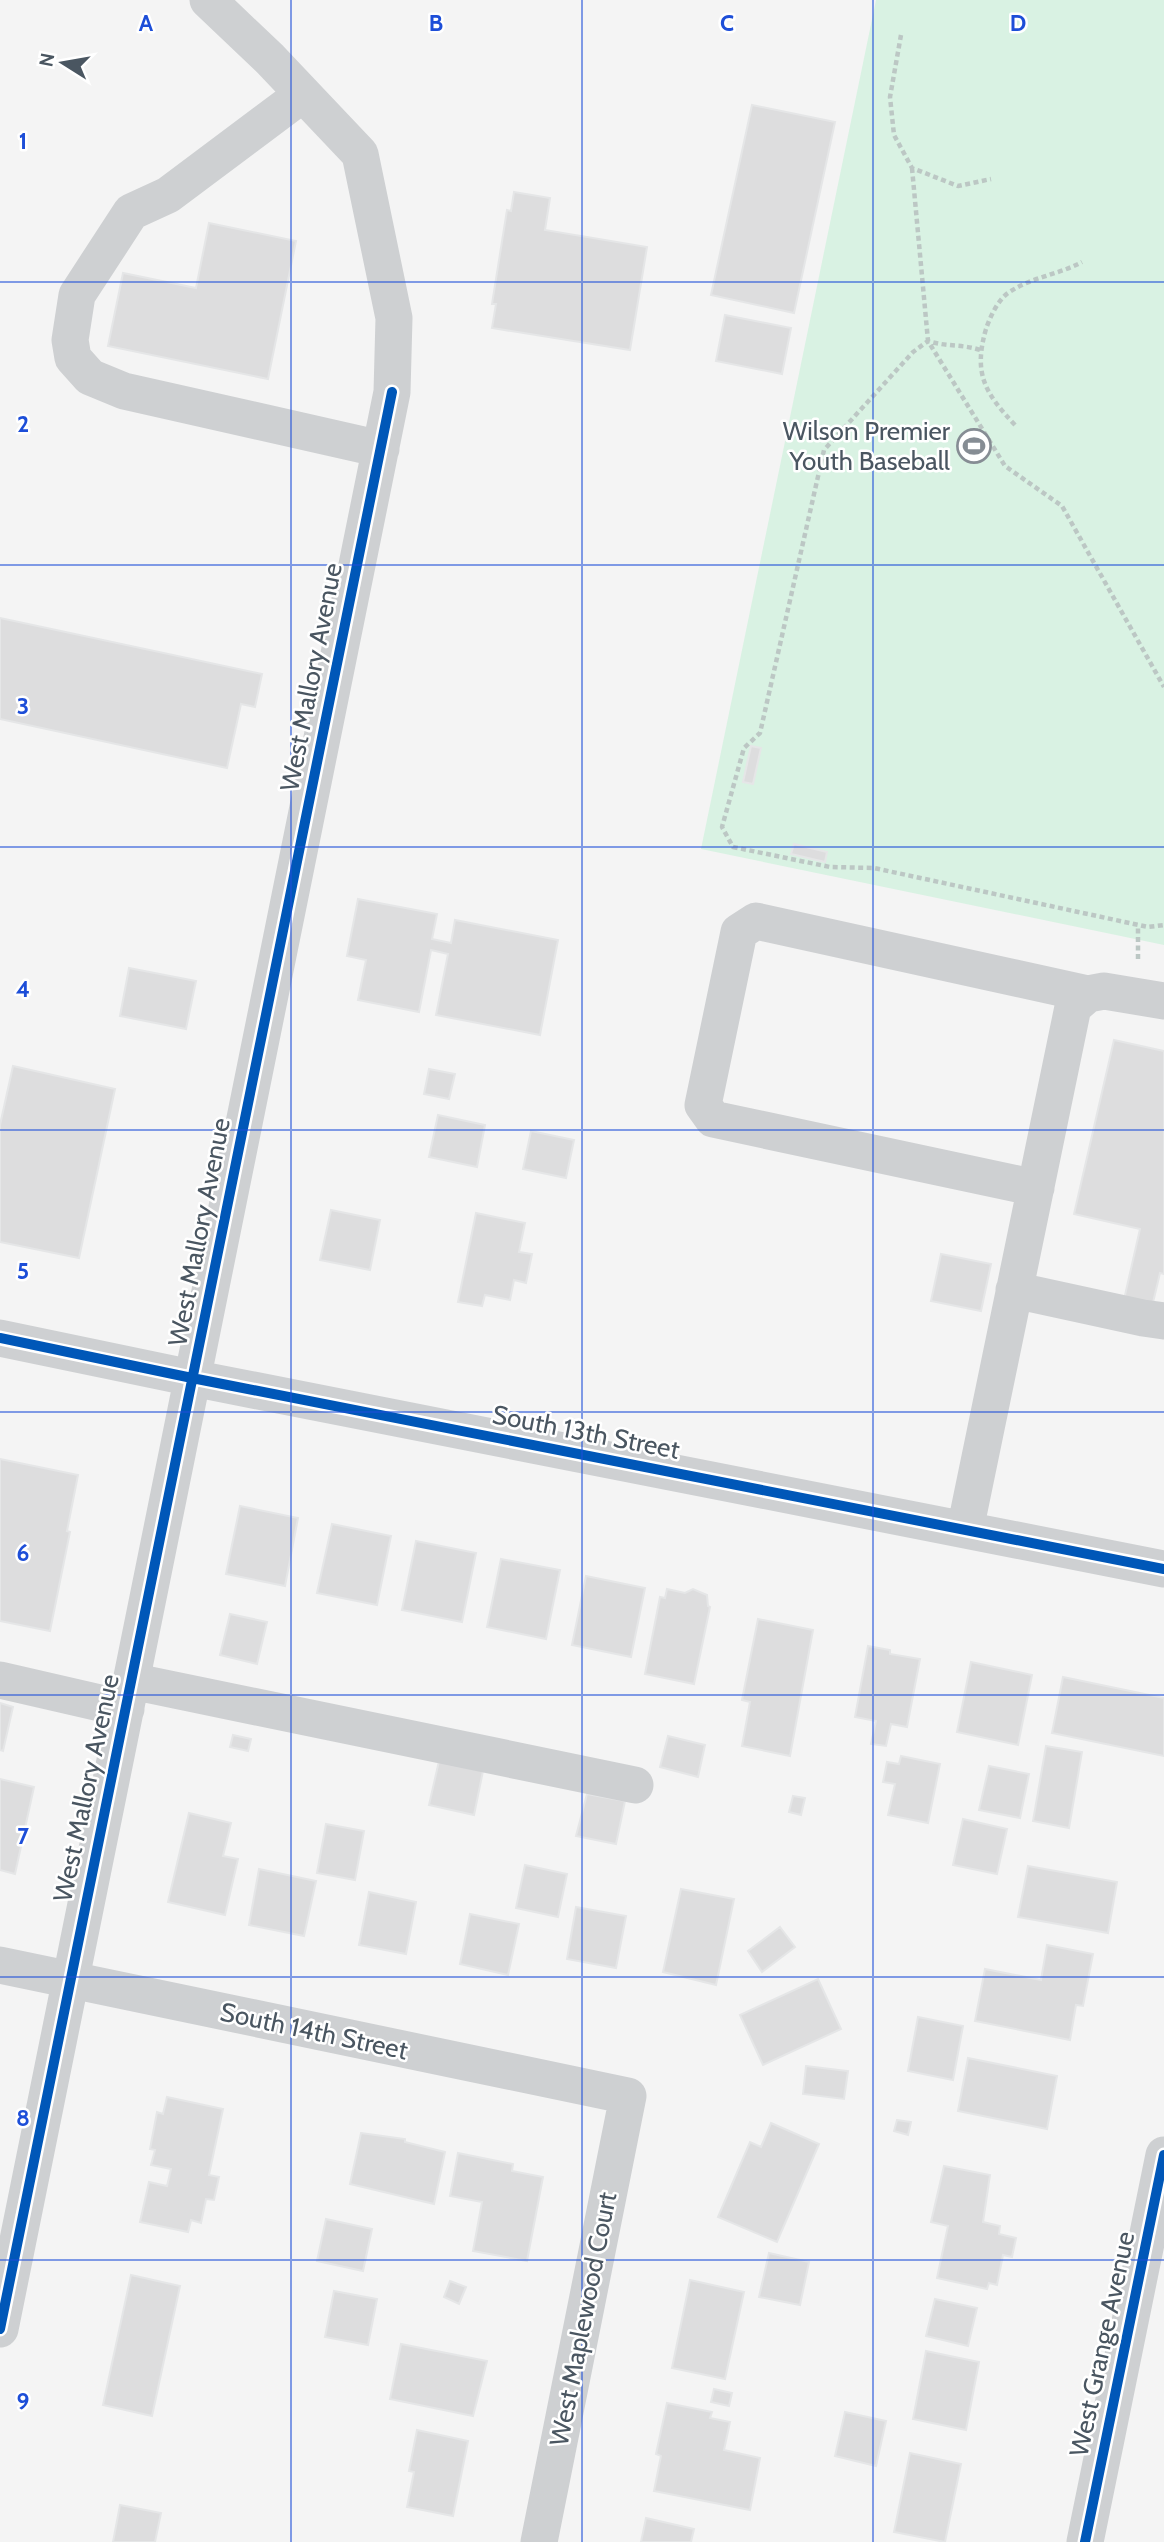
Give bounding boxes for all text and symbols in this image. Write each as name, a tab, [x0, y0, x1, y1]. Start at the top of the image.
text: A	[139, 9, 154, 37]
text: B	[429, 9, 443, 37]
text: C	[720, 9, 734, 37]
text: D	[1010, 9, 1026, 37]
north arrow	[28, 28, 98, 98]
text: N	[34, 51, 59, 69]
text: 1	[19, 127, 27, 155]
text: 2	[17, 410, 29, 438]
place label: Wilson Premier Youth Baseball	[783, 415, 951, 477]
sports icon: Wilson Premier Youth Baseball	[955, 427, 993, 465]
street label: West Mallory Avenue	[273, 560, 349, 794]
text: 3	[17, 692, 29, 720]
text: 4	[16, 975, 30, 1003]
street label: West Mallory Avenue	[161, 1115, 237, 1349]
text: 5	[17, 1257, 29, 1285]
street label: South 13th Street	[490, 1398, 682, 1466]
text: 6	[17, 1539, 29, 1567]
street label: West Mallory Avenue	[46, 1671, 126, 1905]
text: 7	[17, 1822, 29, 1850]
street label: South 14th Street	[217, 1996, 411, 2067]
text: 8	[16, 2104, 30, 2132]
street label: West Maplewood Court	[543, 2189, 623, 2449]
street label: West Grange Avenue	[1063, 2229, 1141, 2459]
text: 9	[17, 2387, 29, 2415]

